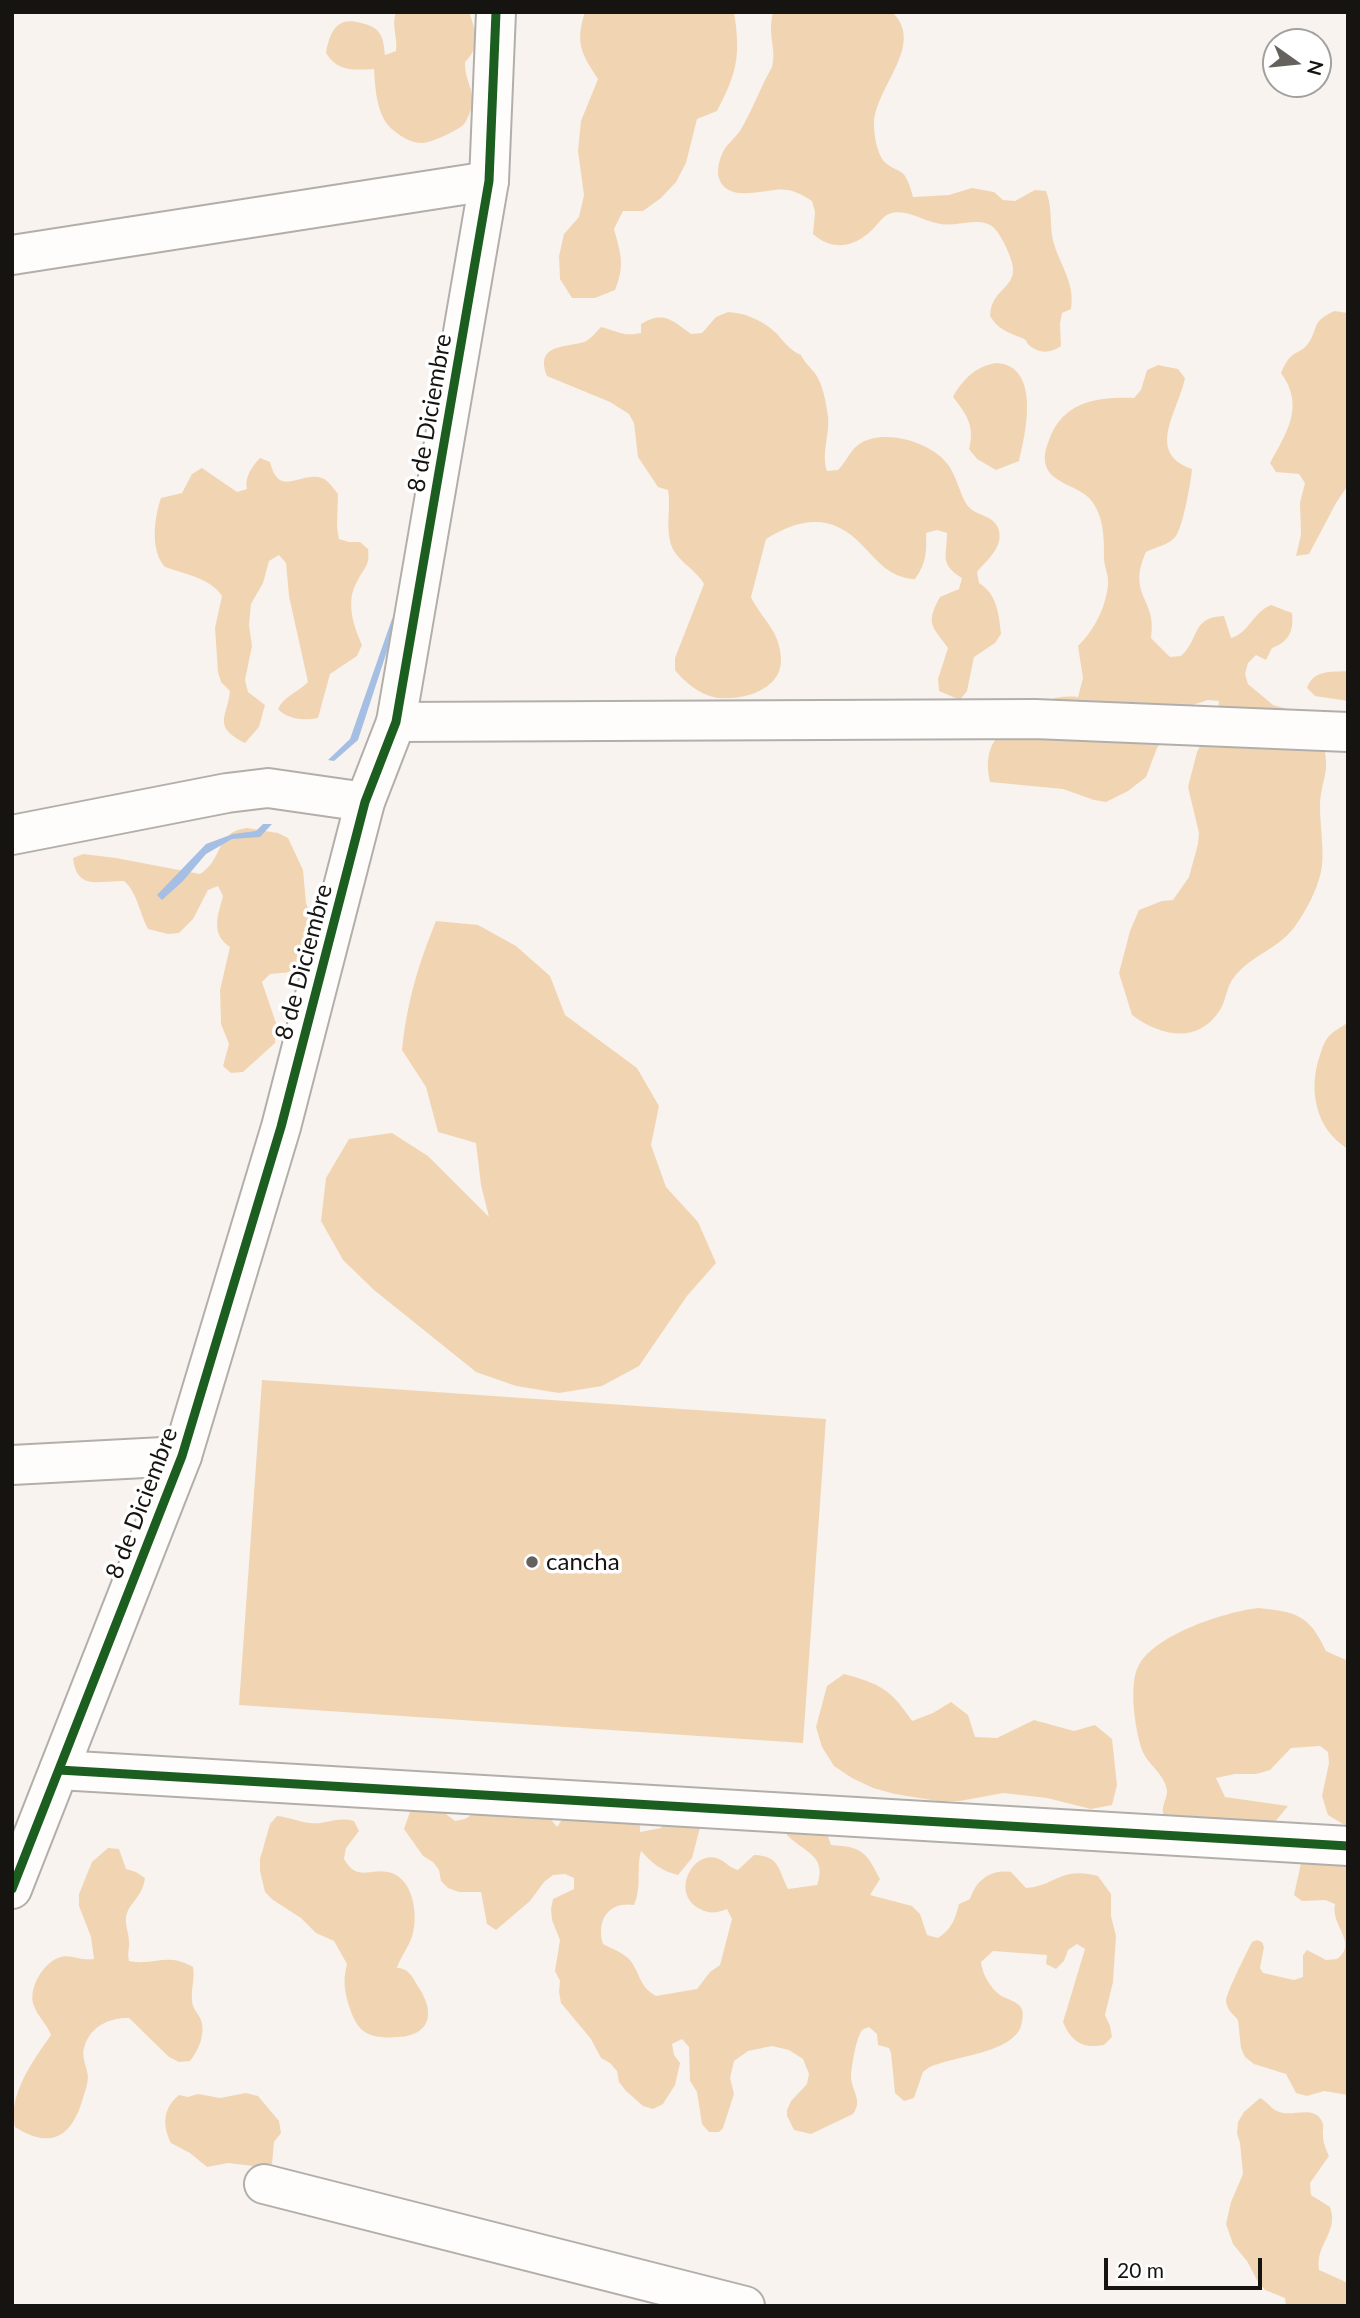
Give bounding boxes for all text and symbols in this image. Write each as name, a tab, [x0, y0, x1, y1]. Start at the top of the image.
north arrow	[1262, 28, 1332, 98]
text: N	[1303, 58, 1329, 78]
street label: 8 de Diciembre	[402, 332, 458, 494]
street label: 8 de Diciembre	[269, 881, 339, 1043]
street label: 8 de Diciembre	[100, 1423, 184, 1583]
place label: cancha	[546, 1548, 620, 1576]
marker: cancha	[524, 1554, 540, 1570]
scale bar	[1108, 2244, 1266, 2288]
text: 20 m	[1117, 2257, 1164, 2282]

